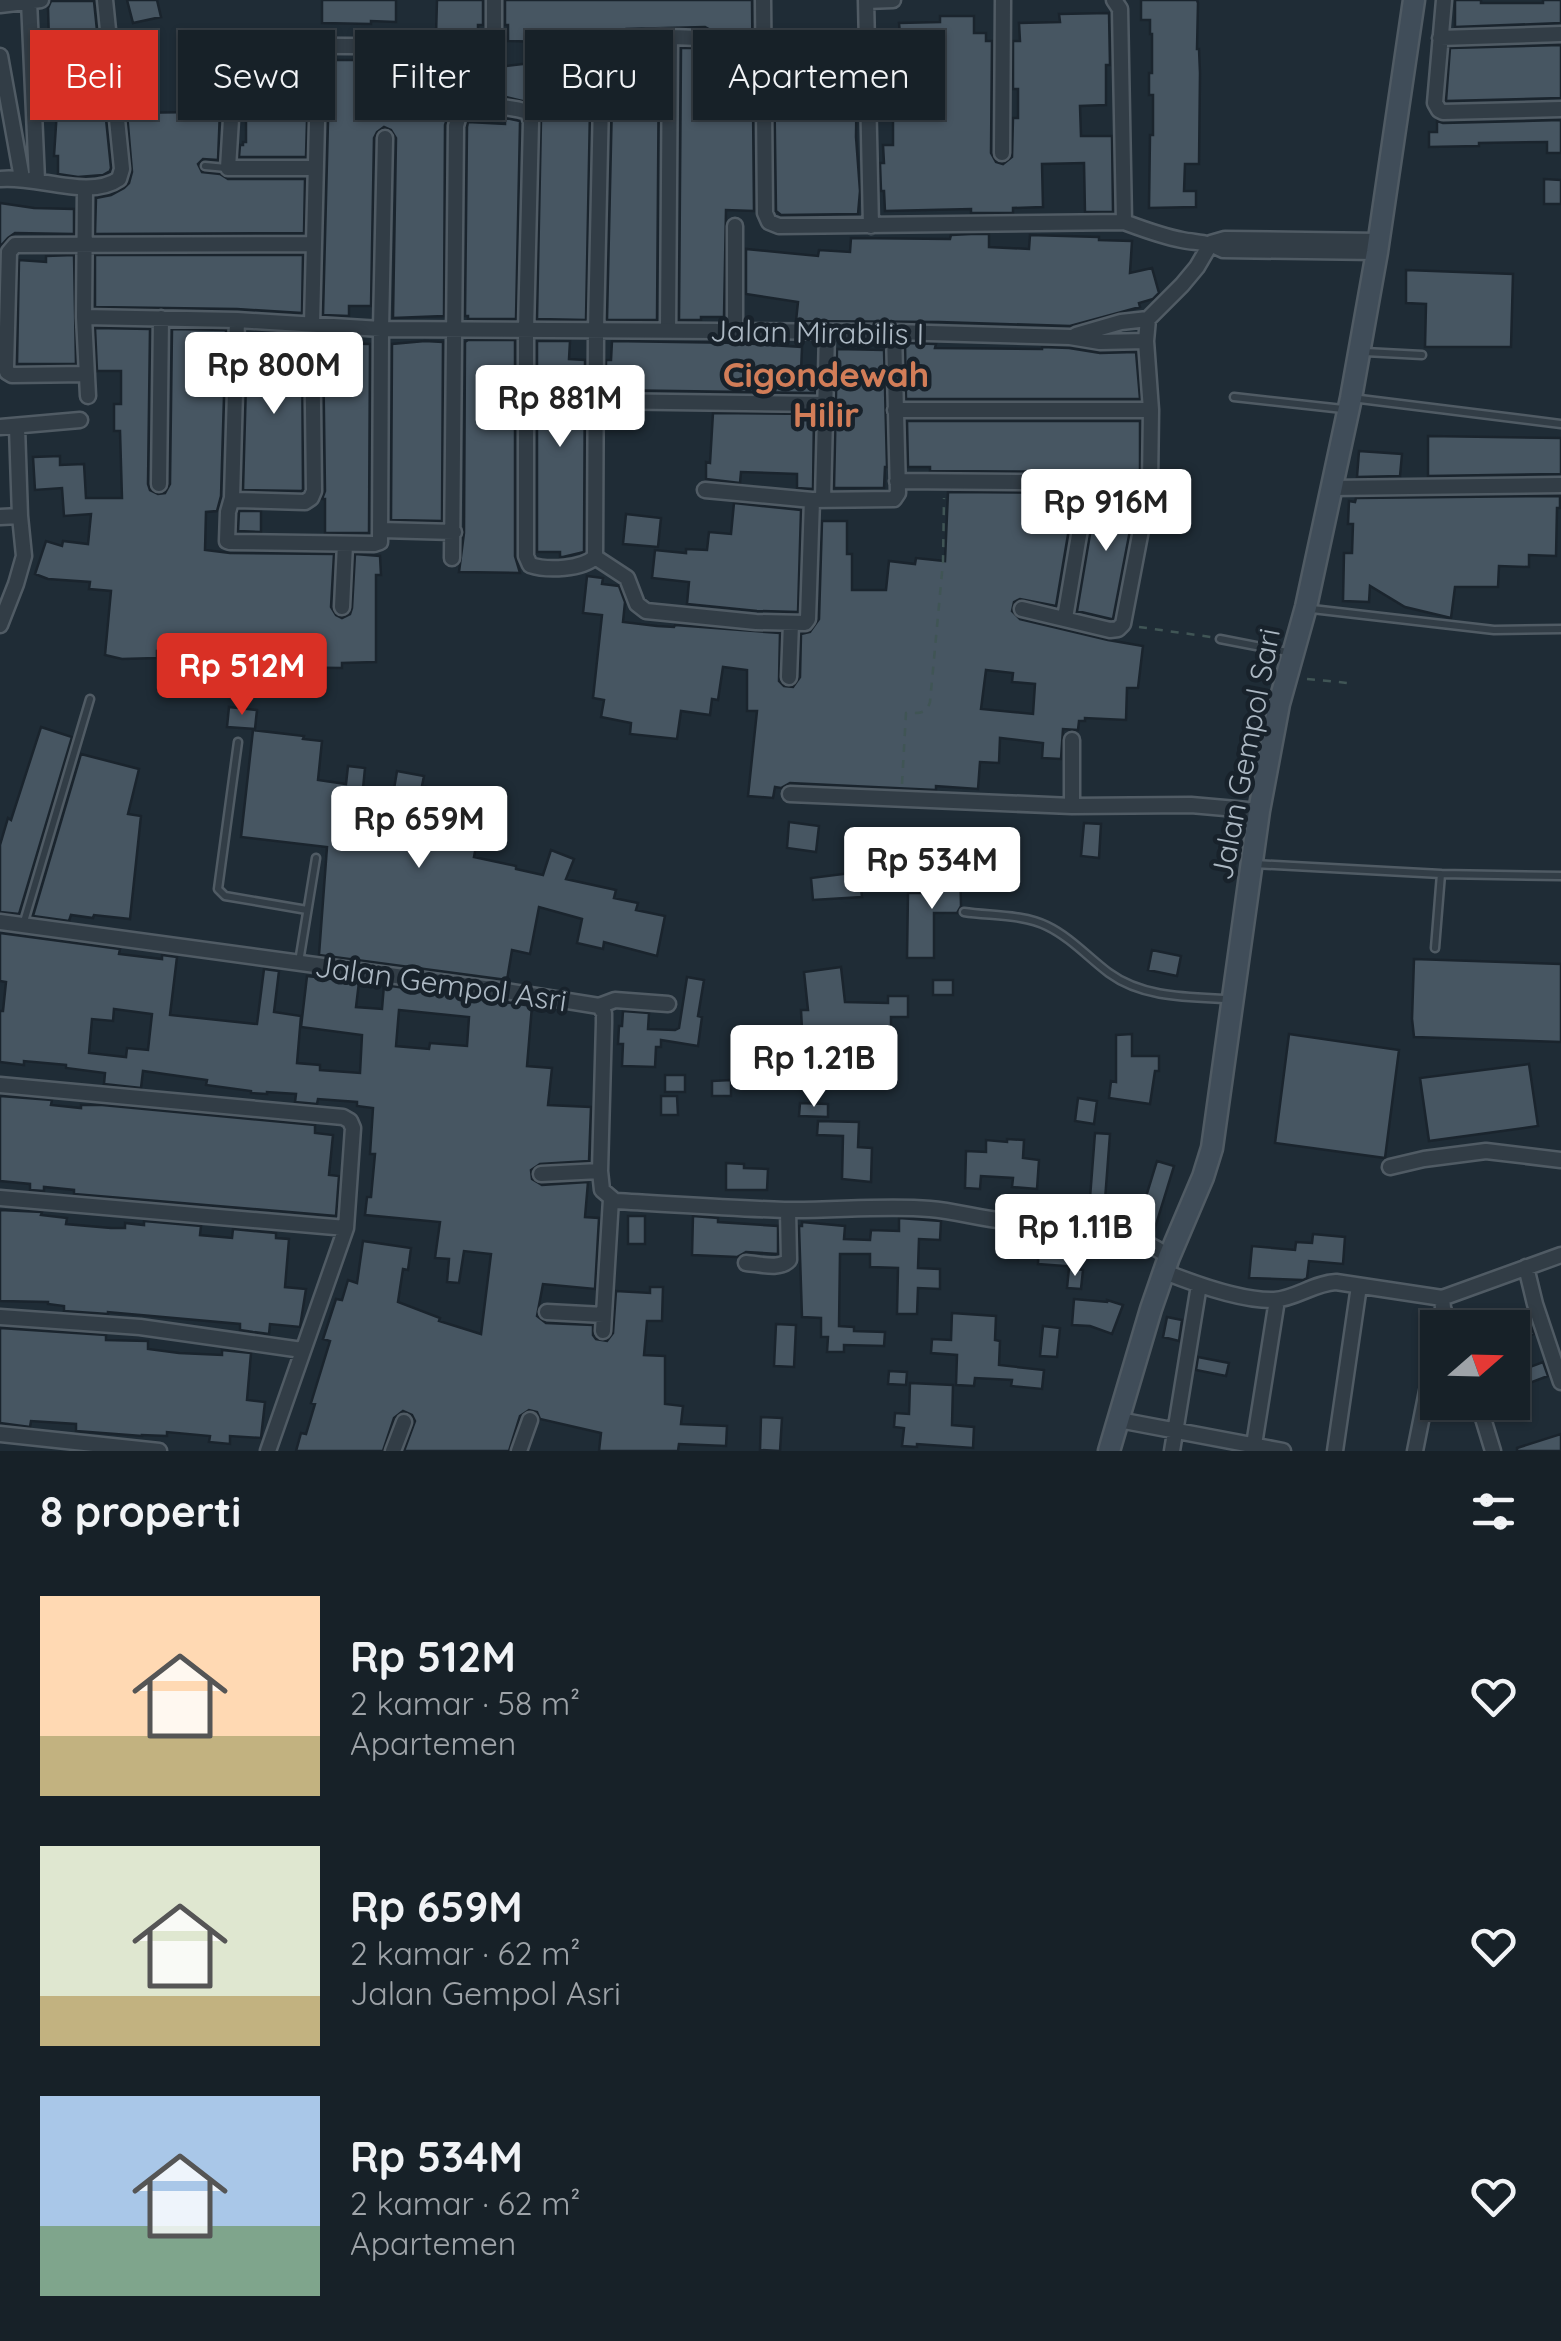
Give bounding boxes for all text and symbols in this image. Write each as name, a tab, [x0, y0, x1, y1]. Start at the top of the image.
chip: Beli	[30, 30, 158, 120]
chip: Sewa	[178, 30, 335, 120]
chip: Filter	[355, 30, 505, 120]
chip: Baru	[525, 30, 673, 120]
chip: Apartemen	[693, 30, 945, 120]
street label: Jalan Mirabilis I	[710, 311, 924, 353]
pin: Rp 800M	[182, 332, 366, 417]
text: Rp 800M	[207, 344, 341, 384]
district label: Cigondewah Hilir	[723, 352, 929, 436]
pin: Rp 881M	[468, 365, 652, 450]
text: Rp 881M	[498, 377, 622, 417]
pin: Rp 916M	[1014, 469, 1198, 554]
text: Rp 916M	[1043, 481, 1169, 521]
street label: Jalan Gempol Sari	[1202, 625, 1288, 883]
pin: Rp 512M	[150, 633, 334, 718]
text: Rp 512M	[179, 645, 305, 685]
pin: Rp 659M	[327, 786, 511, 871]
text: Rp 659M	[353, 798, 485, 838]
pin: Rp 534M	[840, 827, 1024, 912]
text: Rp 534M	[866, 839, 998, 879]
street label: Jalan Gempol Asri	[313, 947, 569, 1019]
pin: Rp 1.21B	[711, 1025, 917, 1110]
text: Rp 1.21B	[752, 1037, 876, 1077]
pin: Rp 1.11B	[972, 1194, 1178, 1279]
text: Rp 1.11B	[1017, 1206, 1133, 1246]
north arrow	[1420, 1310, 1530, 1420]
map controls	[1420, 1310, 1530, 1420]
icon: filters	[1466, 1484, 1521, 1539]
text: 8 properti	[40, 1485, 241, 1538]
text: Rp 512M	[350, 1630, 516, 1683]
icon: home	[120, 1636, 240, 1756]
icon: heart	[1466, 1669, 1521, 1724]
text: 2 kamar · 58 m²	[350, 1683, 580, 1723]
text: Apartemen	[350, 1723, 516, 1763]
text: Rp 659M	[350, 1880, 523, 1933]
icon: home	[120, 1886, 240, 2006]
icon: heart	[1466, 1919, 1521, 1974]
text: 2 kamar · 62 m²	[350, 1933, 580, 1973]
text: Jalan Gempol Asri	[350, 1973, 621, 2013]
text: Rp 534M	[350, 2130, 523, 2183]
icon: home	[120, 2136, 240, 2256]
icon: heart	[1466, 2169, 1521, 2224]
text: 2 kamar · 62 m²	[350, 2183, 580, 2223]
text: Apartemen	[350, 2223, 516, 2263]

